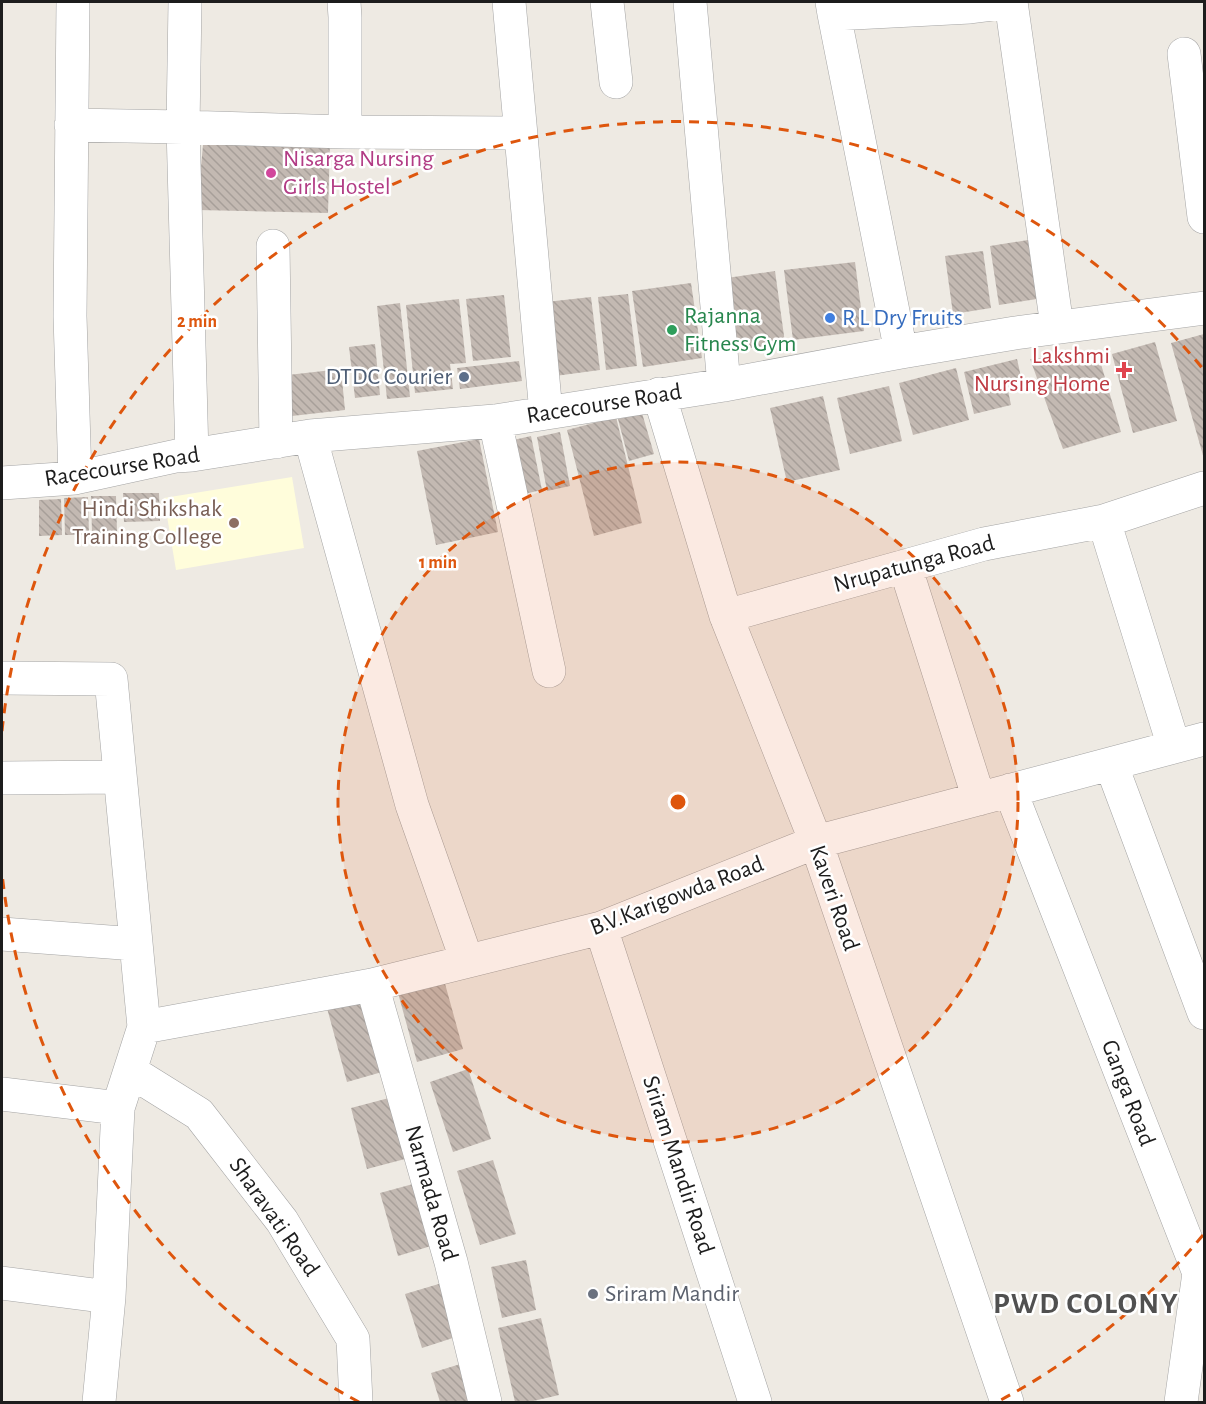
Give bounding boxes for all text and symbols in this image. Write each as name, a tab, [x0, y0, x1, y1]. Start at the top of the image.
place label: Nisarga Nursing Girls Hostel	[283, 147, 434, 199]
marker: Nisarga Nursing Girls Hostel	[264, 166, 278, 180]
place label: Rajanna Fitness Gym	[684, 304, 796, 356]
place label: R L Dry Fruits	[842, 306, 963, 330]
marker: R L Dry Fruits	[823, 311, 837, 325]
text: 2 min	[177, 313, 217, 331]
marker: Rajanna Fitness Gym	[665, 323, 679, 337]
place label: Lakshmi Nursing Home	[974, 344, 1110, 396]
marker: Lakshmi Nursing Home	[1115, 361, 1133, 379]
place label: DTDC Courier	[326, 365, 452, 389]
marker: DTDC Courier	[457, 370, 471, 384]
street label: Racecourse Road	[525, 380, 683, 428]
street label: Racecourse Road	[43, 443, 201, 491]
place label: Hindi Shikshak Training College	[72, 497, 222, 549]
marker: Hindi Shikshak Training College	[227, 516, 241, 530]
street label: Nrupatunga Road	[831, 531, 997, 597]
text: 1 min	[419, 554, 457, 572]
centre of rings	[668, 792, 688, 812]
street label: Kaveri Road	[805, 842, 863, 954]
street label: B.V.Karigowda Road	[587, 852, 767, 940]
street label: Ganga Road	[1097, 1037, 1159, 1149]
street label: Sriram Mandir Road	[638, 1073, 718, 1257]
street label: Narmada Road	[400, 1122, 462, 1264]
street label: Sharavati Road	[224, 1153, 324, 1281]
place label: Sriram Mandir	[605, 1282, 739, 1306]
marker: Sriram Mandir	[586, 1287, 600, 1301]
district label: PWD COLONY	[993, 1289, 1179, 1319]

